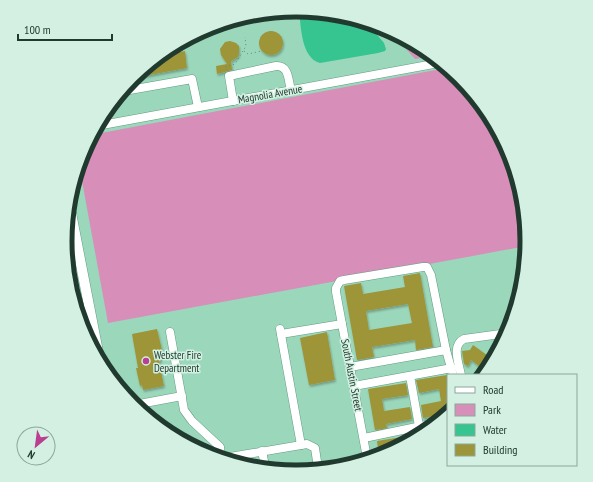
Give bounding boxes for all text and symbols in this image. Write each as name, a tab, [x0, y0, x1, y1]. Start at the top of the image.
scale bar	[18, 16, 112, 42]
text: 100 m	[24, 22, 51, 37]
street label: Magnolia Avenue	[237, 81, 304, 107]
street label: South Austin Street	[338, 338, 366, 412]
place label: Webster Fire Department	[154, 348, 202, 375]
marker: Webster Fire Department	[141, 356, 151, 366]
legend	[447, 374, 577, 466]
text: Road	[483, 382, 503, 397]
text: Park	[483, 402, 501, 417]
text: Water	[483, 422, 508, 437]
north arrow	[16, 426, 56, 466]
text: Building	[483, 442, 518, 457]
text: N	[25, 447, 37, 462]

